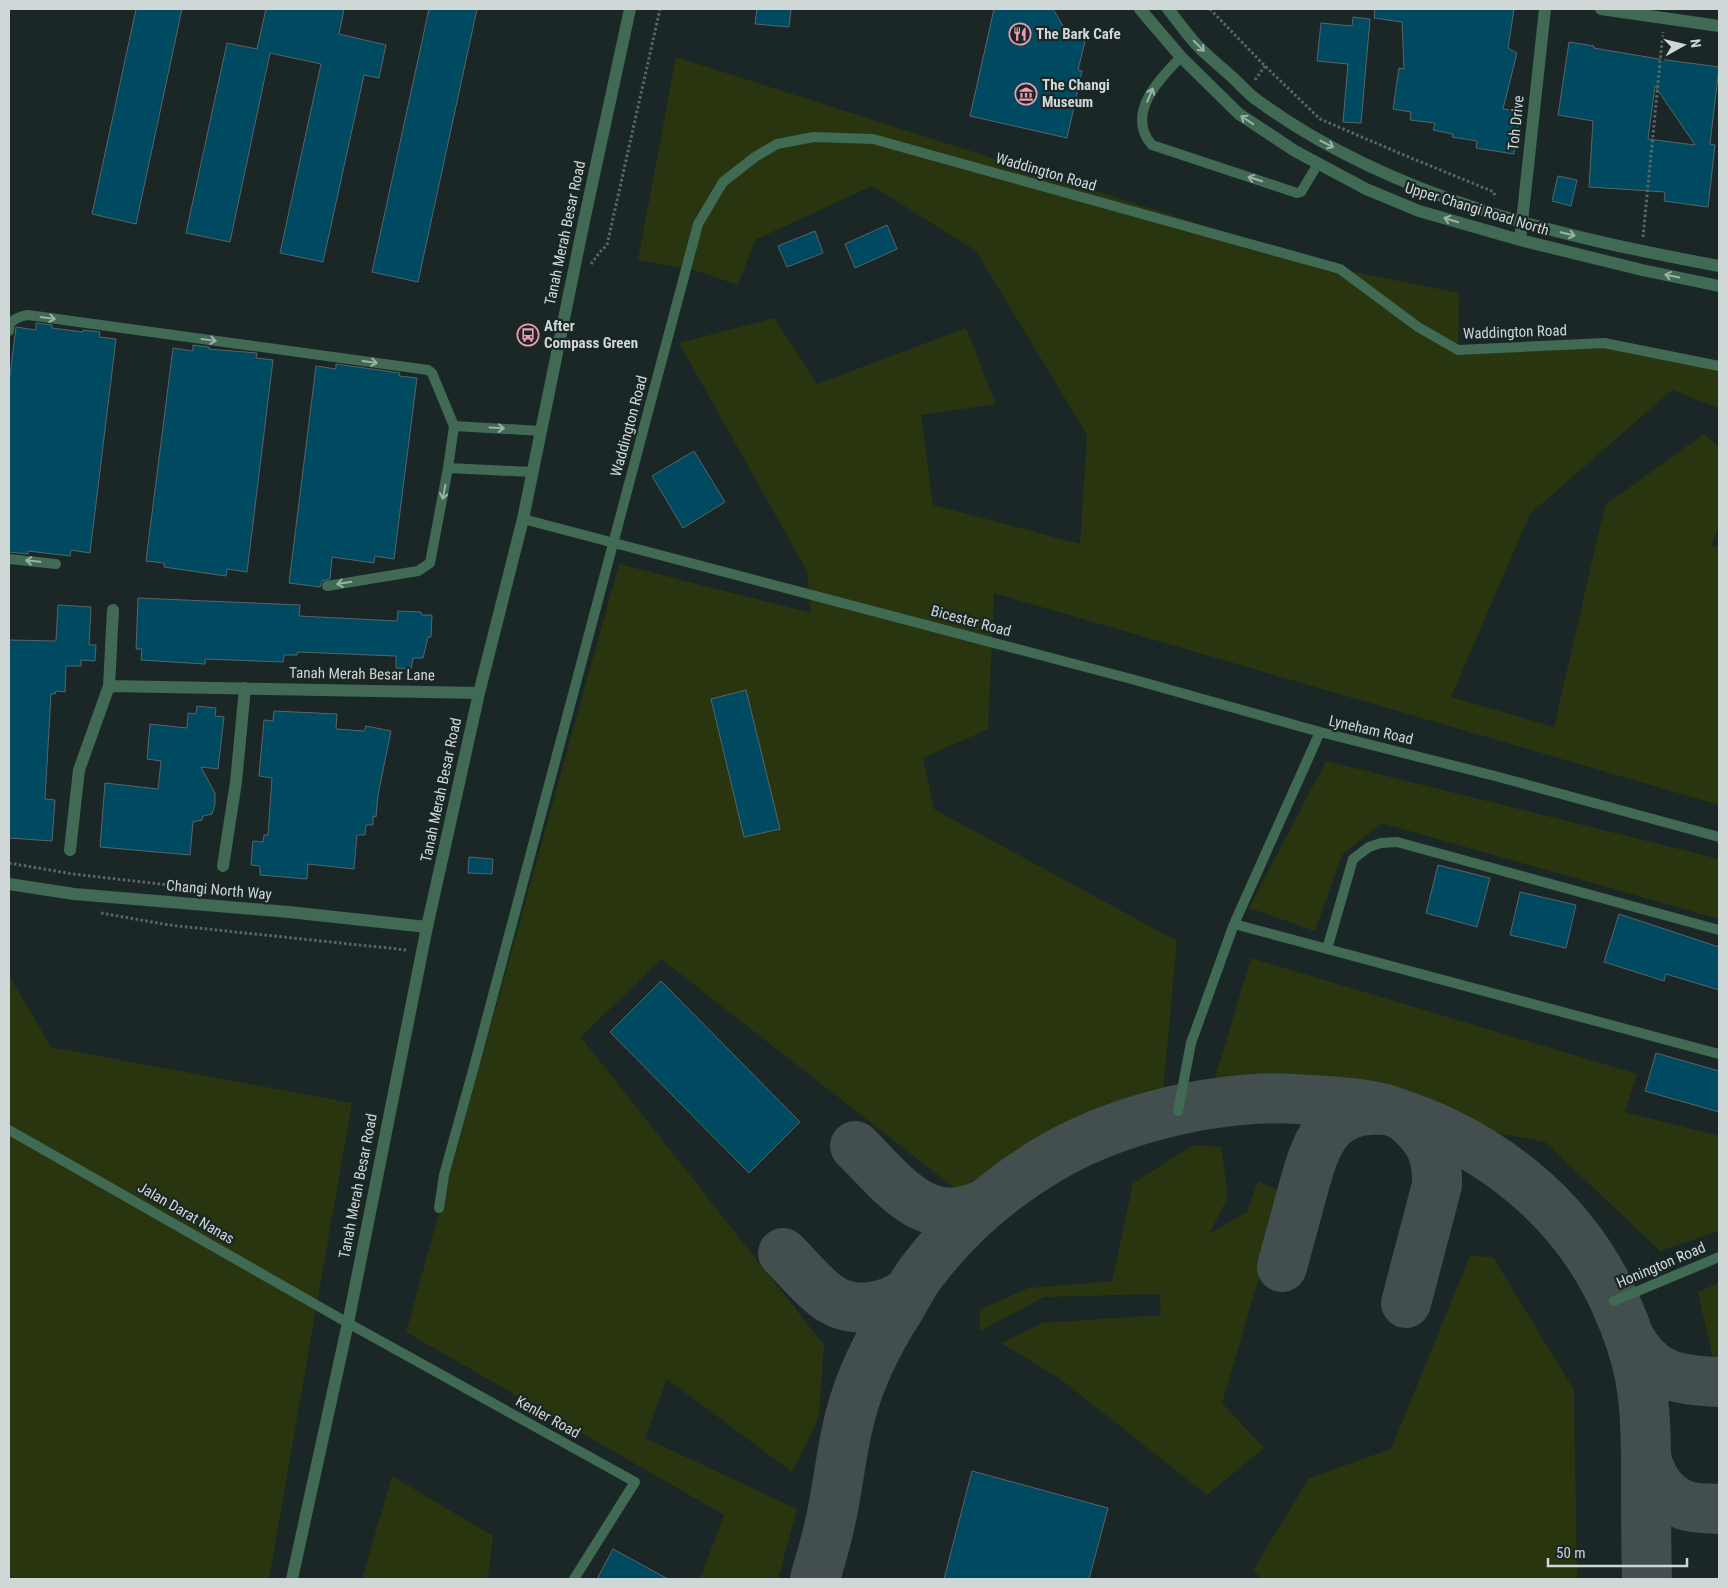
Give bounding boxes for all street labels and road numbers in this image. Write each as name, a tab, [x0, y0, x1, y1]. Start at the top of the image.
street label: Toh Drive	[1504, 95, 1528, 151]
street label: Waddington Road	[994, 149, 1098, 195]
street label: Tanah Merah Besar Road	[541, 159, 589, 307]
street label: Upper Changi Road North	[1403, 179, 1551, 239]
street label: Waddington Road	[1463, 321, 1567, 343]
street label: Waddington Road	[607, 373, 651, 479]
street label: Bicester Road	[929, 602, 1013, 640]
street label: Tanah Merah Besar Lane	[289, 664, 435, 684]
street label: Lyneham Road	[1327, 712, 1415, 748]
street label: Tanah Merah Besar Road	[417, 716, 465, 864]
street label: Changi North Way	[165, 876, 273, 904]
street label: Tanah Merah Besar Road	[335, 1112, 381, 1260]
street label: Jalan Darat Nanas	[134, 1178, 238, 1248]
street label: Honington Road	[1614, 1238, 1708, 1292]
street label: Kenler Road	[513, 1392, 583, 1442]

